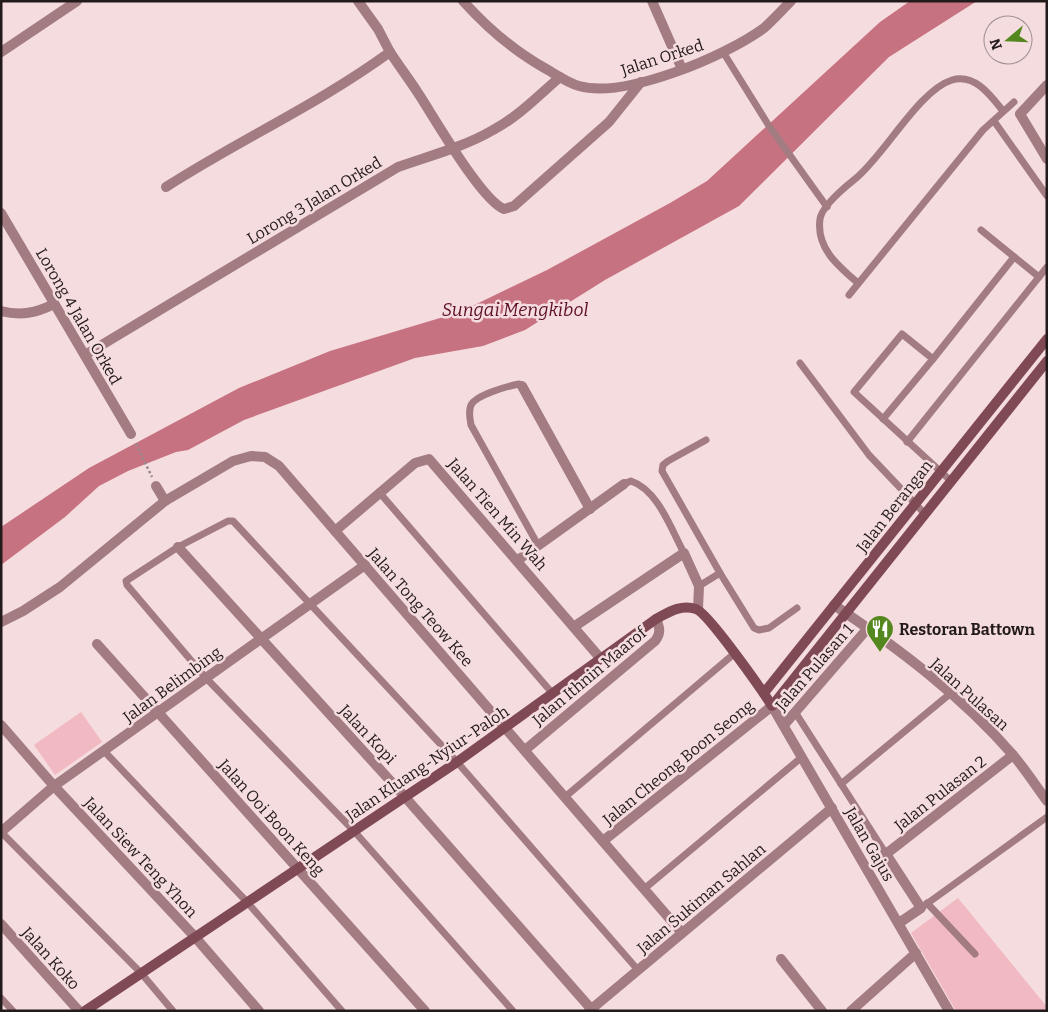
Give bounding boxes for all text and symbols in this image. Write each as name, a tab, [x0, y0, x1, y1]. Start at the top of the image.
north arrow	[983, 15, 1033, 65]
street label: Jalan Orked	[618, 35, 706, 80]
text: N	[986, 36, 1006, 52]
street label: Lorong 3 Jalan Orked	[243, 152, 385, 248]
street label: Lorong 4 Jalan Orked	[32, 245, 126, 388]
water label: Sungai Mengkibol	[442, 299, 588, 321]
street label: Jalan Tien Min Wah	[443, 454, 551, 574]
street label: Jalan Berangan	[852, 456, 936, 557]
street label: Jalan Tong Teow Kee	[363, 544, 477, 670]
restaurant icon: Restoran Battown	[865, 614, 895, 653]
street label: Jalan Pulasan 1	[771, 620, 858, 715]
place label: Restoran Battown	[899, 620, 1035, 639]
street label: Jalan Ithnin Maarof	[528, 622, 651, 730]
street label: Jalan Belimbing	[119, 642, 225, 727]
street label: Jalan Pulasan	[926, 653, 1013, 735]
street label: Jalan Cheong Boon Seong	[598, 696, 758, 830]
street label: Jalan Kopi	[335, 700, 400, 768]
street label: Jalan Kluang-Nyiur-Paloh	[341, 702, 512, 826]
street label: Jalan Pulasan 2	[890, 752, 990, 836]
street label: Jalan Ooi Boon Keng	[214, 755, 329, 879]
street label: Jalan Siew Teng Yhon	[79, 793, 201, 921]
street label: Jalan Gajus	[840, 803, 898, 885]
street label: Jalan Sukiman Sahlan	[633, 839, 769, 958]
street label: Jalan Koko	[17, 922, 84, 994]

